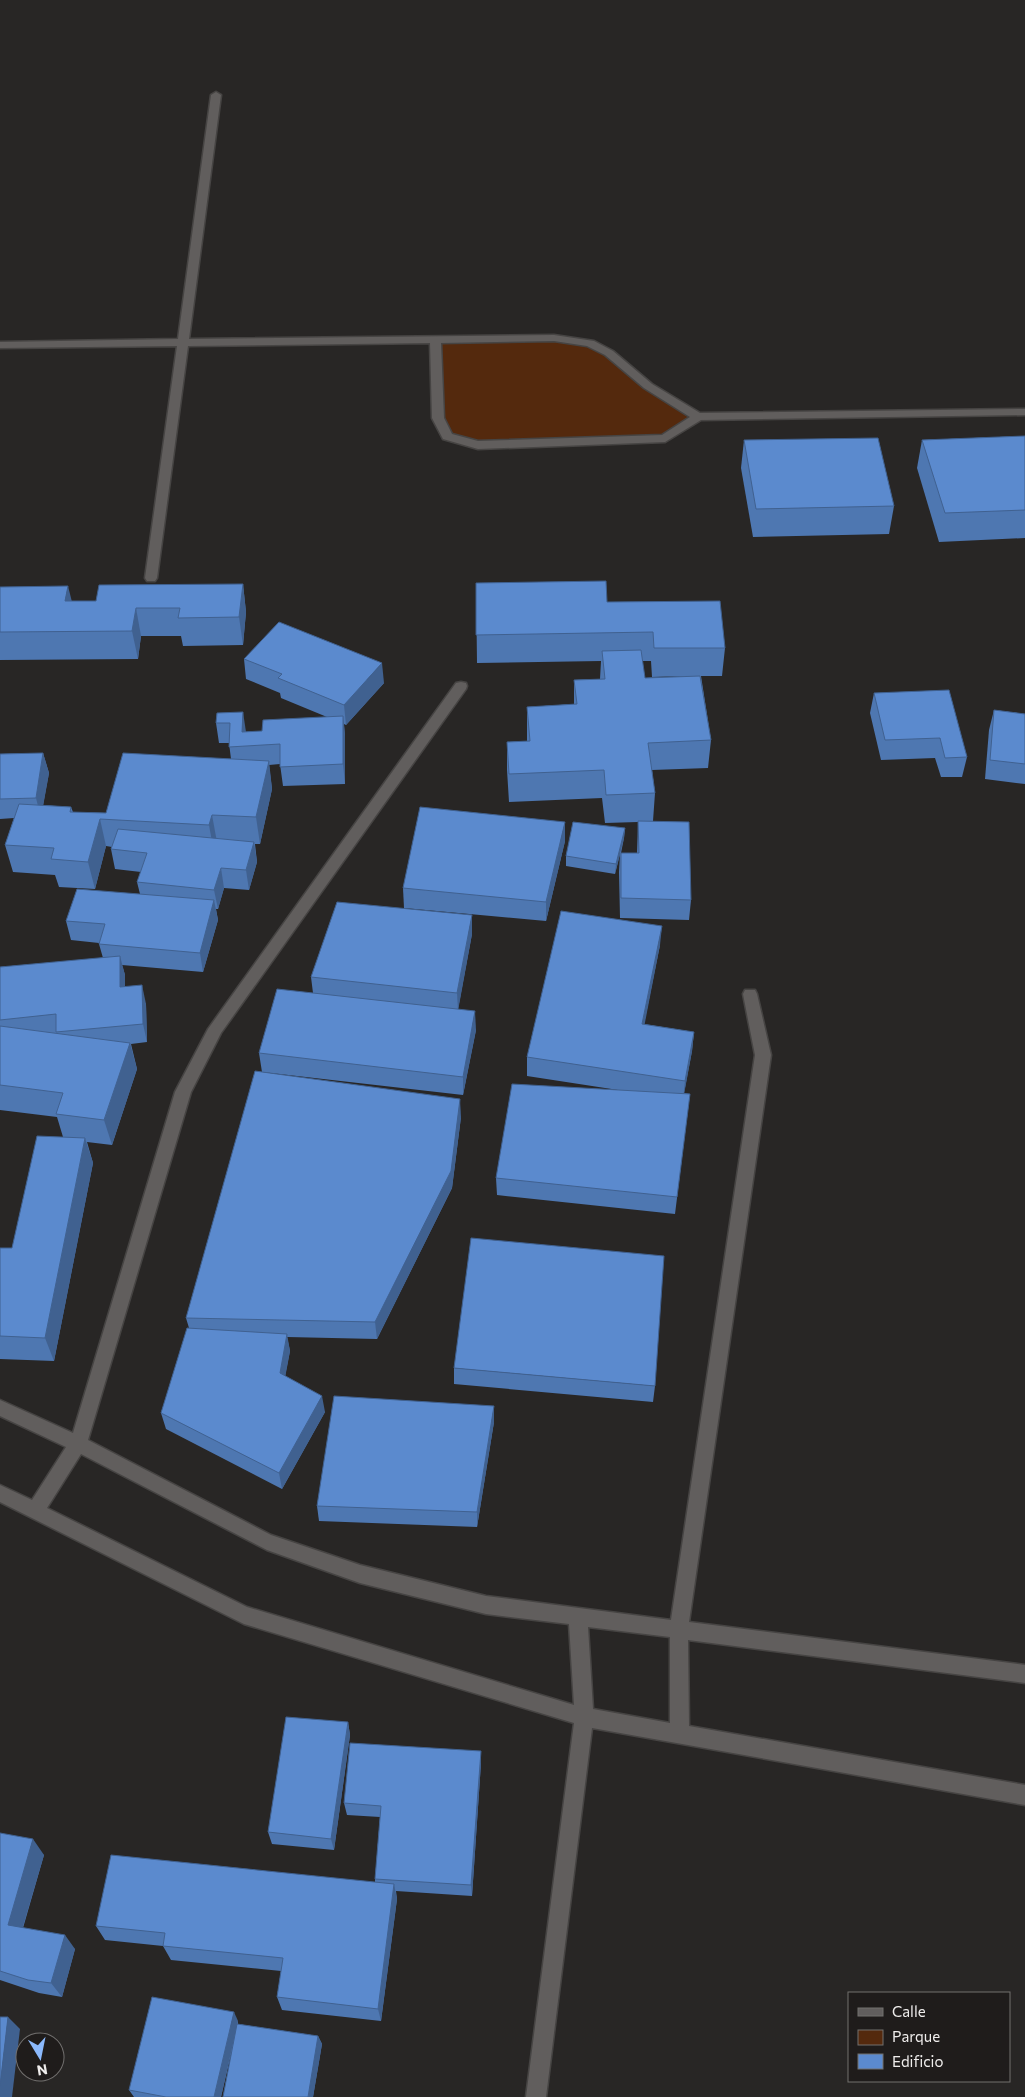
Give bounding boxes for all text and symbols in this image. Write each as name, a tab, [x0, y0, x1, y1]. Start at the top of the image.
legend	[848, 1992, 1010, 2082]
text: Calle	[892, 2002, 926, 2020]
text: Parque	[892, 2027, 940, 2045]
north arrow	[15, 2032, 65, 2082]
text: Edificio	[892, 2052, 943, 2070]
text: N	[36, 2061, 49, 2080]

